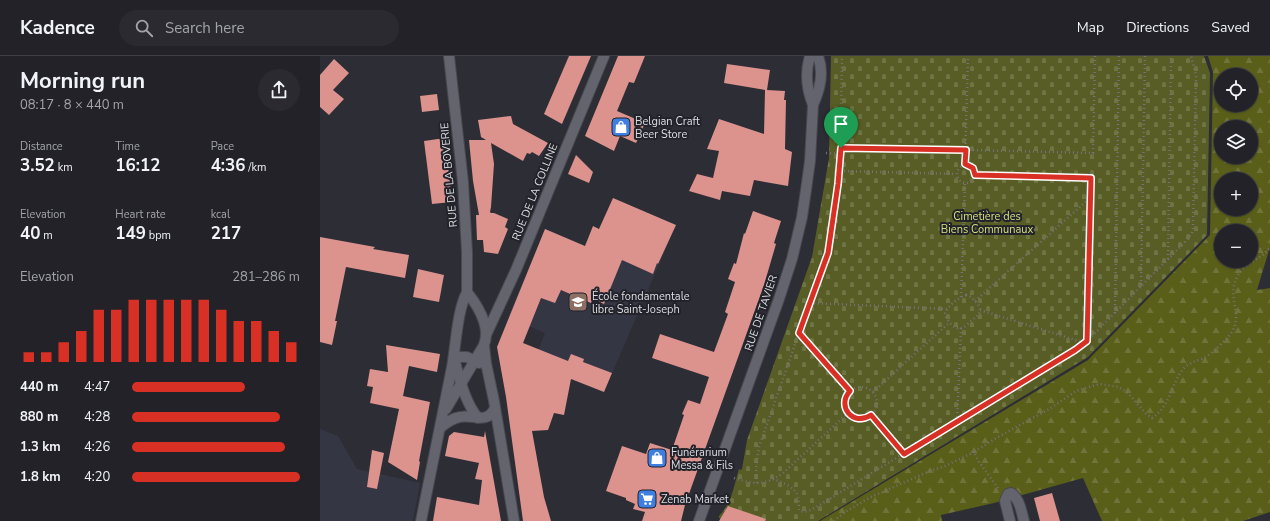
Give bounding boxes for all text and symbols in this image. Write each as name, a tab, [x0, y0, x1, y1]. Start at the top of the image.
search box	[119, 10, 399, 46]
text: Kadence	[20, 15, 95, 41]
icon: search	[133, 17, 155, 39]
text: Search here	[165, 18, 244, 38]
text: Map	[1077, 18, 1104, 37]
text: Directions	[1126, 18, 1189, 37]
text: Saved	[1211, 18, 1250, 37]
text: Morning run	[20, 66, 145, 96]
map controls	[1214, 68, 1258, 268]
button: locate	[1214, 68, 1258, 112]
button: share	[258, 69, 300, 111]
text: 08:17 · 8 × 440 m	[20, 96, 124, 114]
pin	[824, 107, 858, 148]
icon: arrive	[830, 113, 852, 135]
place label: Belgian Craft Beer Store	[635, 114, 700, 142]
shop icon: Belgian Craft Beer Store	[610, 116, 632, 138]
button: layers	[1214, 120, 1258, 164]
street label: RUE DE LA BOVERIE	[437, 122, 461, 228]
text: Distance	[20, 139, 63, 154]
text: Time	[115, 139, 140, 154]
text: Pace	[211, 139, 234, 154]
street label: RUE DE LA COLLINE	[509, 141, 561, 243]
text: 3.52	[20, 154, 55, 177]
text: 16:12	[115, 154, 160, 177]
text: 4:36	[211, 154, 245, 177]
text: km	[55, 160, 73, 175]
text: /km	[245, 160, 266, 175]
button: +	[1214, 172, 1258, 216]
text: Elevation	[20, 207, 66, 222]
text: Heart rate	[115, 207, 166, 222]
text: kcal	[211, 207, 230, 222]
park label: Cimetière des Biens Communaux	[941, 209, 1033, 237]
text: 40	[20, 222, 40, 245]
text: 149	[115, 222, 146, 245]
text: 217	[211, 222, 241, 245]
button: −	[1214, 224, 1258, 268]
text: m	[40, 228, 53, 243]
text: bpm	[146, 228, 171, 243]
text: Elevation	[20, 268, 74, 286]
text: 281–286 m	[232, 268, 300, 286]
street label: RUE DE TAVIER	[741, 272, 781, 353]
place label: École fondamentale libre Saint-Joseph	[592, 288, 690, 317]
school or university icon: École fondamentale libre Saint-Joseph	[567, 291, 589, 313]
text: 440 m	[20, 378, 58, 396]
text: 4:47	[84, 378, 110, 396]
text: 880 m	[20, 408, 58, 426]
text: 4:28	[84, 408, 110, 426]
text: 1.3 km	[20, 438, 61, 456]
text: 4:26	[84, 438, 110, 456]
place label: Funérarium Messa & Fils	[671, 445, 733, 473]
shop icon: Funérarium Messa & Fils	[646, 447, 668, 469]
text: 1.8 km	[20, 468, 61, 486]
text: 4:20	[84, 468, 110, 486]
supermarket icon: Zenab Market	[636, 488, 658, 510]
place label: Zenab Market	[661, 492, 729, 507]

